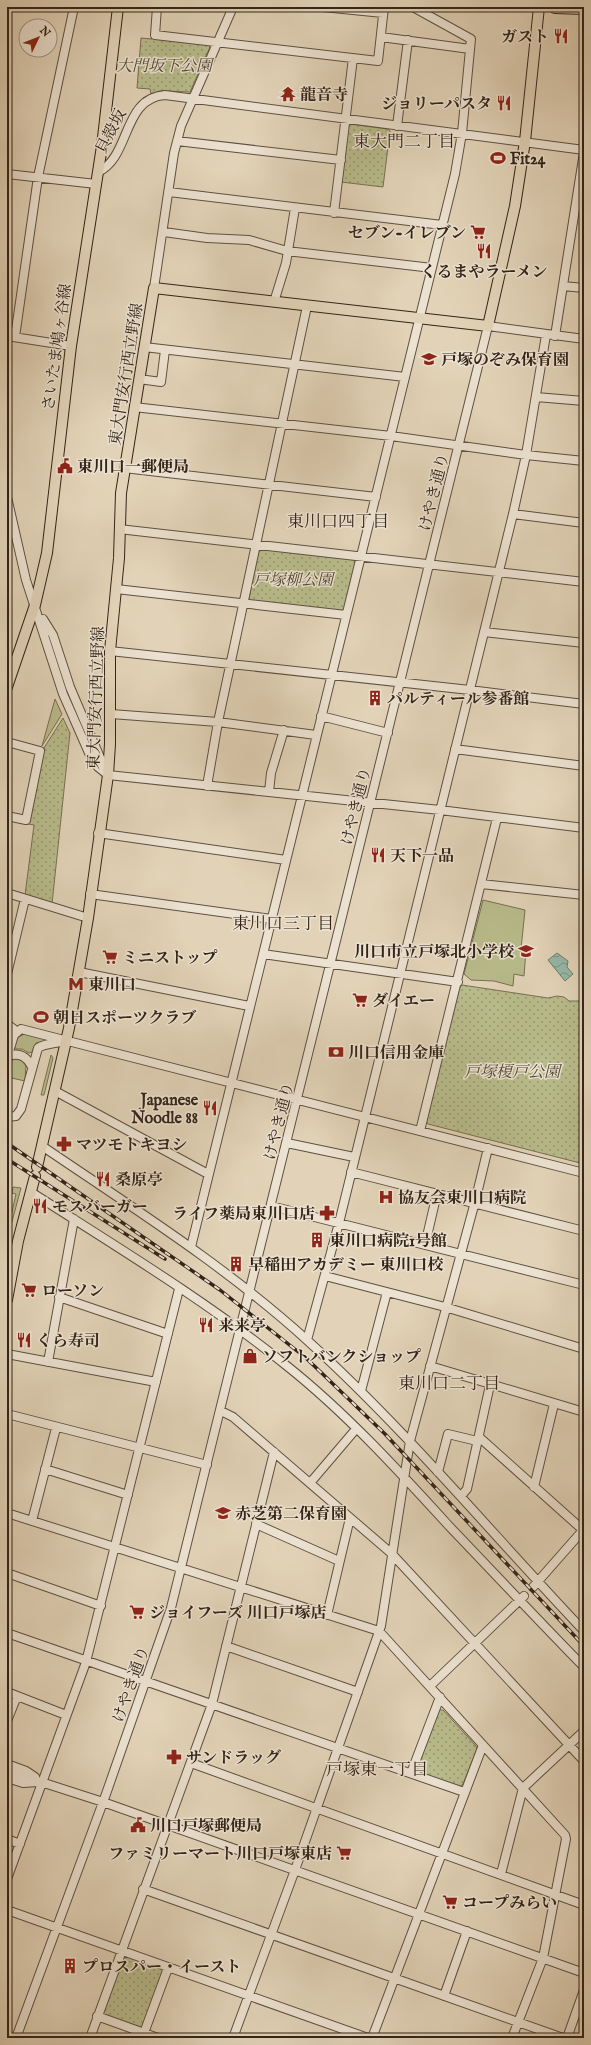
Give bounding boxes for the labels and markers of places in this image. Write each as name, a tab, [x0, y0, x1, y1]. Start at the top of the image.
restaurant icon: ガスト	[552, 27, 570, 45]
place label: ガスト	[501, 28, 549, 48]
temple icon: 龍音寺	[279, 85, 297, 103]
place label: 龍音寺	[300, 86, 348, 106]
restaurant icon: ジョリーパスタ	[495, 94, 513, 112]
place label: ジョリーパスタ	[381, 95, 492, 115]
sports icon: Fit24	[489, 149, 507, 167]
place label: Fit24	[510, 150, 546, 170]
supermarket icon: セブン-イレブン	[469, 223, 487, 241]
place label: セブン-イレブン	[348, 224, 466, 244]
restaurant icon: くるまやラーメン	[475, 242, 493, 260]
place label: くるまやラーメン	[420, 263, 548, 283]
school or university icon: 戸塚のぞみ保育園	[420, 350, 438, 368]
place label: 戸塚のぞみ保育園	[441, 351, 569, 371]
public building icon: 東川口一郵便局	[56, 457, 74, 475]
place label: 東川口一郵便局	[77, 458, 189, 478]
building icon: パルティール参番館	[366, 689, 384, 707]
place label: パルティール参番館	[387, 690, 529, 710]
restaurant icon: 天下一品	[369, 846, 387, 864]
place label: 天下一品	[390, 847, 454, 867]
school or university icon: 川口市立戸塚北小学校	[517, 942, 535, 960]
place label: 川口市立戸塚北小学校	[354, 943, 515, 963]
supermarket icon: ミニストップ	[101, 948, 119, 966]
place label: ミニストップ	[122, 949, 218, 969]
metro station icon: 東川口	[67, 975, 85, 993]
place label: 東川口	[88, 976, 136, 996]
supermarket icon: ダイエー	[351, 991, 369, 1009]
place label: ダイエー	[372, 992, 435, 1012]
sports icon: 朝日スポーツクラブ	[32, 1008, 50, 1026]
place label: 朝日スポーツクラブ	[53, 1009, 196, 1029]
bank icon: 川口信用金庫	[327, 1043, 345, 1061]
place label: 川口信用金庫	[348, 1044, 444, 1064]
place label: Japanese Noodle 88	[130, 1091, 199, 1129]
restaurant icon: Japanese Noodle 88	[201, 1099, 219, 1117]
pharmacy icon: マツモトキヨシ	[55, 1135, 73, 1153]
place label: マツモトキヨシ	[76, 1136, 188, 1156]
restaurant icon: 桑原亭	[94, 1170, 112, 1188]
place label: 桑原亭	[115, 1171, 163, 1191]
hospital icon: 協友会東川口病院	[377, 1188, 395, 1206]
place label: 協友会東川口病院	[398, 1189, 526, 1209]
restaurant icon: モスバーガー	[31, 1197, 49, 1215]
place label: モスバーガー	[52, 1198, 148, 1218]
pharmacy icon: ライフ薬局東川口店	[318, 1204, 336, 1222]
place label: ライフ薬局東川口店	[172, 1205, 315, 1225]
building icon: 東川口病院1号館	[308, 1231, 326, 1249]
place label: 東川口病院1号館	[329, 1232, 447, 1252]
building icon: 早稲田アカデミー 東川口校	[227, 1255, 245, 1273]
place label: 早稲田アカデミー 東川口校	[248, 1256, 444, 1276]
supermarket icon: ローソン	[20, 1281, 38, 1299]
place label: ローソン	[41, 1282, 104, 1302]
restaurant icon: 来来亭	[197, 1316, 215, 1334]
place label: 来来亭	[218, 1317, 266, 1337]
restaurant icon: くら寿司	[15, 1331, 33, 1349]
place label: くら寿司	[36, 1332, 100, 1352]
shop icon: ソフトバンクショップ	[241, 1347, 259, 1365]
place label: ソフトバンクショップ	[262, 1348, 421, 1368]
school or university icon: 赤芝第二保育園	[214, 1504, 232, 1522]
place label: 赤芝第二保育園	[235, 1505, 347, 1525]
supermarket icon: ジョイフーズ 川口戸塚店	[128, 1603, 146, 1621]
place label: ジョイフーズ 川口戸塚店	[149, 1604, 326, 1624]
pharmacy icon: サンドラッグ	[165, 1748, 183, 1766]
place label: サンドラッグ	[186, 1749, 281, 1769]
public building icon: 川口戸塚郵便局	[129, 1816, 147, 1834]
place label: 川口戸塚郵便局	[150, 1817, 262, 1837]
supermarket icon: ファミリーマート川口戸塚東店	[335, 1844, 353, 1862]
place label: ファミリーマート川口戸塚東店	[108, 1845, 332, 1865]
supermarket icon: コープみらい	[441, 1893, 459, 1911]
place label: コープみらい	[462, 1894, 557, 1914]
building icon: プロスパー・イースト	[61, 1957, 79, 1975]
place label: プロスパー・イースト	[82, 1958, 241, 1978]

